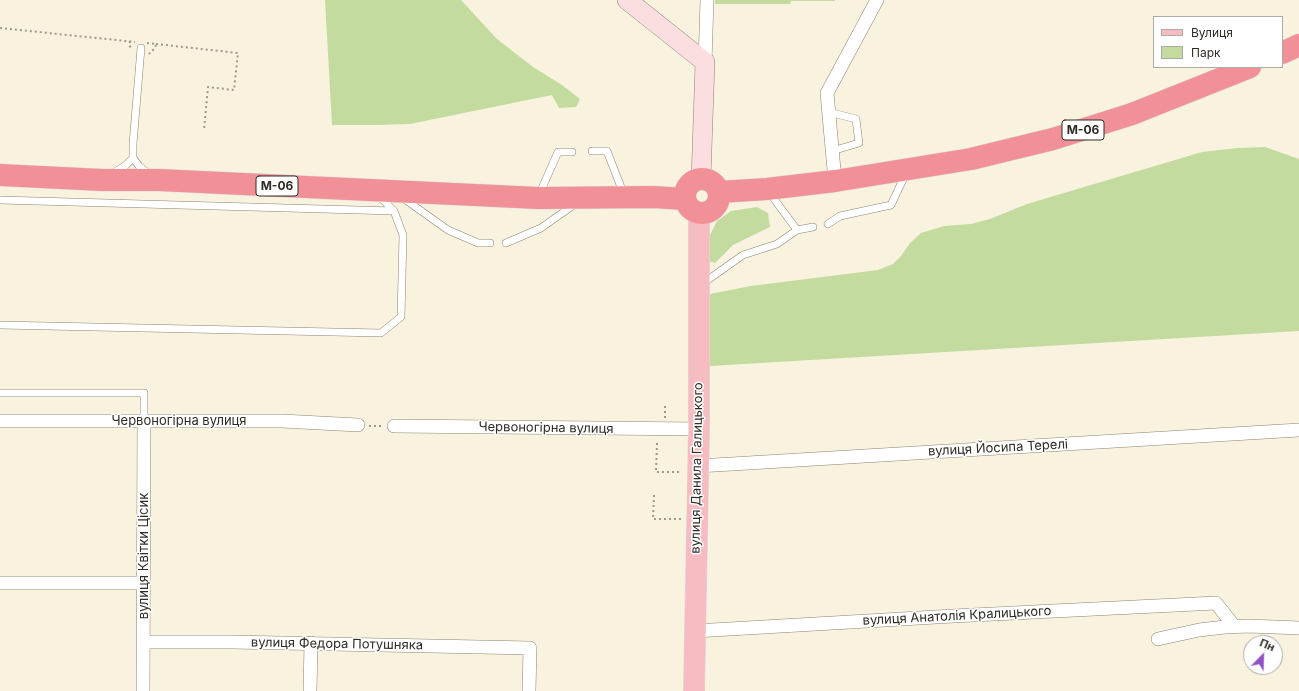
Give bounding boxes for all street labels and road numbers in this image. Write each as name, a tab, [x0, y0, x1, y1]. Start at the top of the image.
road number: М-06	[1062, 120, 1104, 140]
road number: М-06	[256, 176, 298, 196]
street label: вулиця Данила Галицького	[688, 382, 706, 554]
street label: Червоногірна вулиця	[111, 413, 247, 429]
street label: Червоногірна вулиця	[478, 419, 614, 437]
street label: вулиця Йосипа Терелі	[928, 437, 1068, 459]
street label: вулиця Квітки Цісик	[136, 493, 152, 619]
street label: вулиця Анатолія Кралицького	[862, 603, 1052, 629]
street label: вулиця Федора Потушняка	[251, 635, 423, 653]

